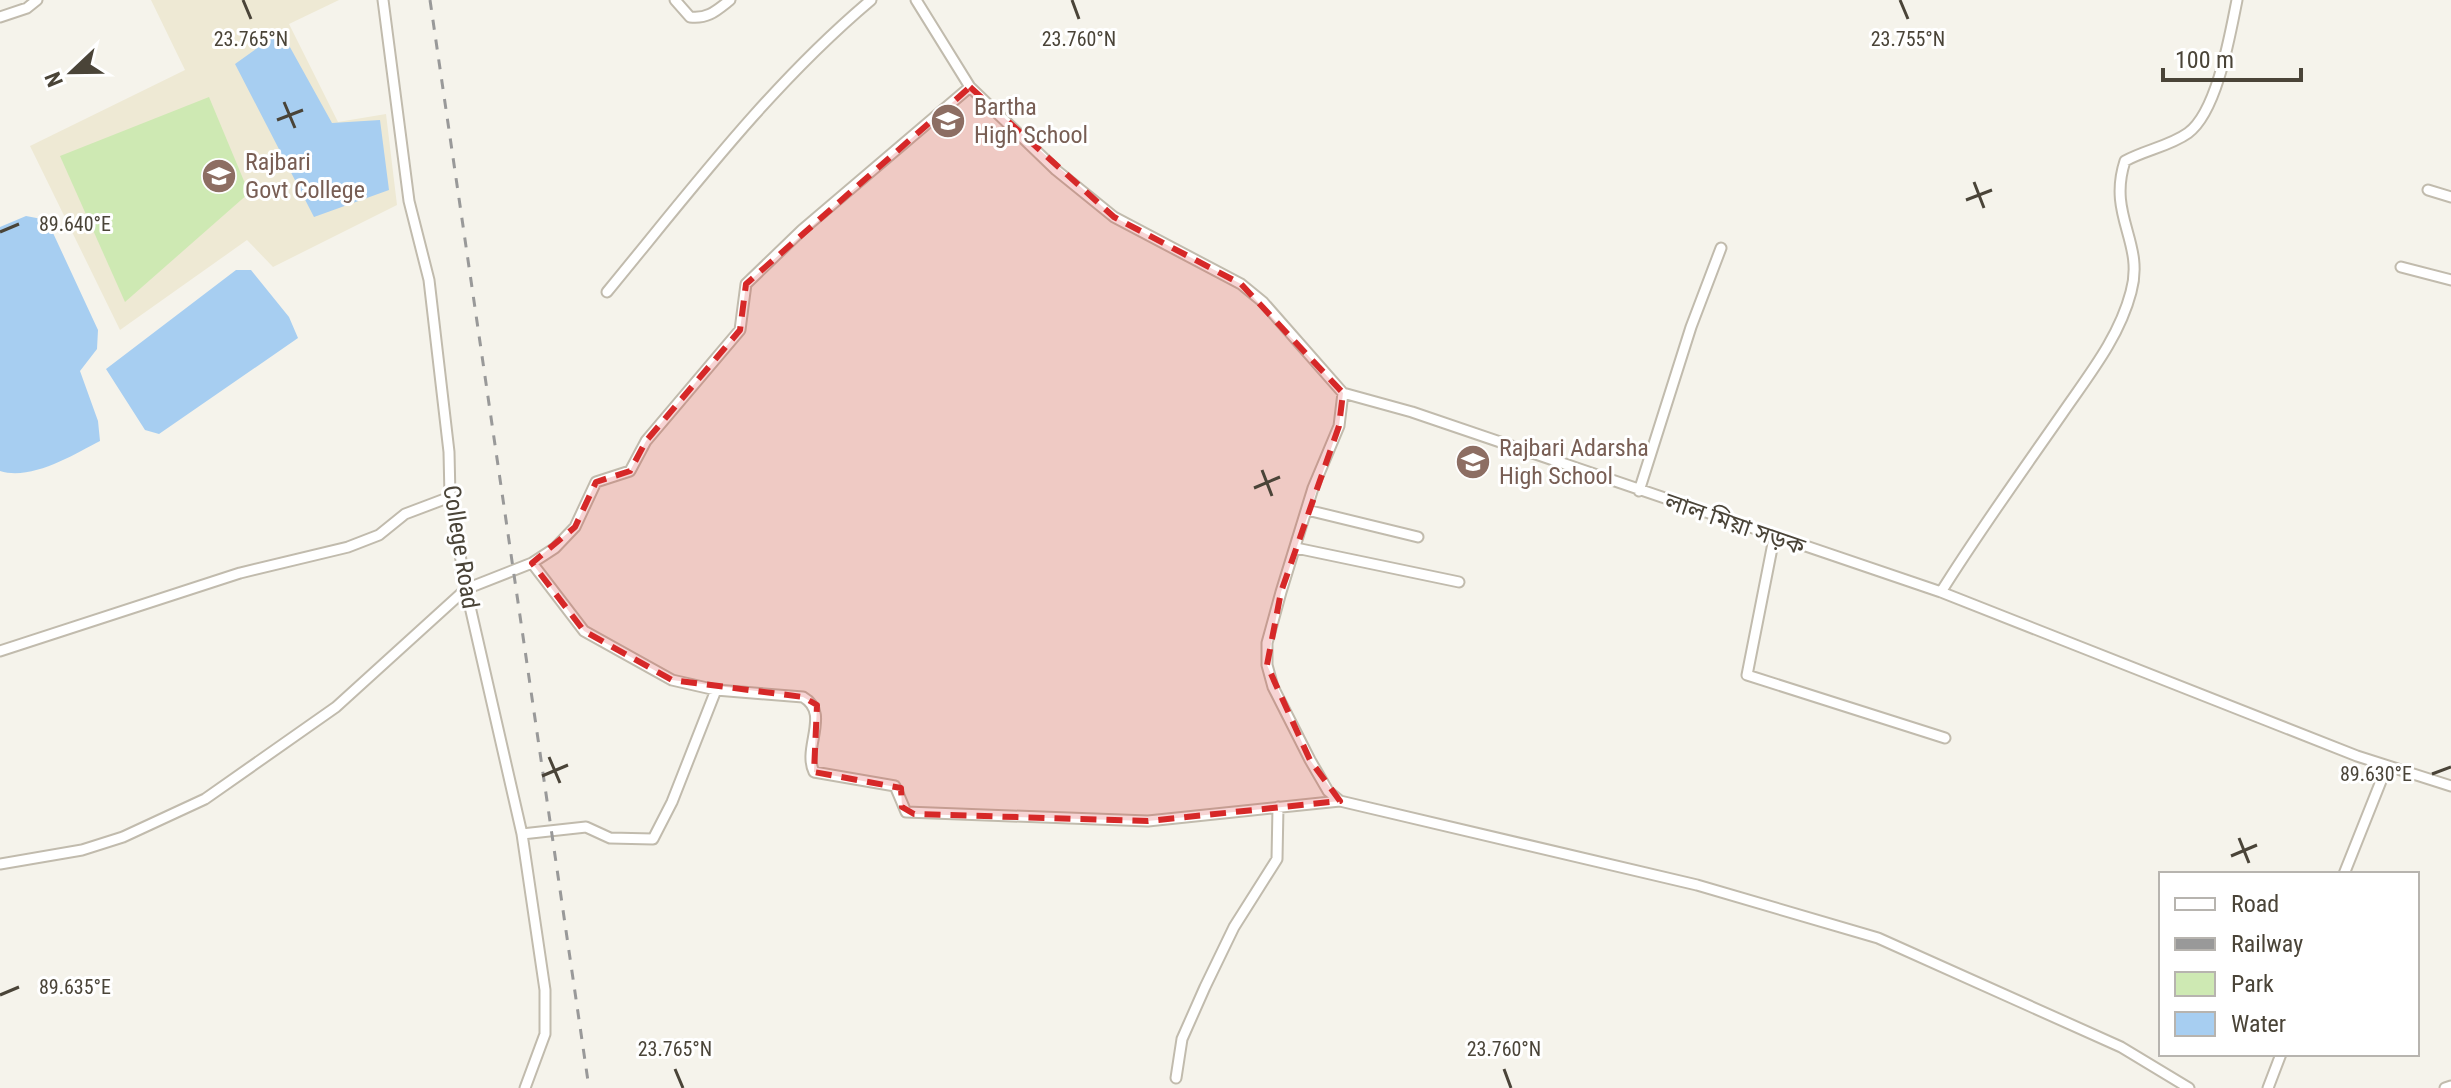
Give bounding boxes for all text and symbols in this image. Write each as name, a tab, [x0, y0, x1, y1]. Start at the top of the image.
text: 23.765°N	[214, 27, 288, 51]
text: 23.760°N	[1042, 27, 1116, 51]
text: 23.755°N	[1871, 27, 1945, 51]
north arrow	[32, 32, 112, 112]
scale bar	[2163, 32, 2301, 82]
text: 100 m	[2175, 46, 2234, 74]
text: N	[40, 68, 68, 90]
place label: Bartha High School	[974, 93, 1088, 149]
school or university icon: Bartha High School	[929, 102, 967, 140]
place label: Rajbari Govt College	[245, 148, 365, 204]
school or university icon: Rajbari Govt College	[200, 157, 238, 195]
text: 89.640°E	[39, 212, 111, 236]
place label: Rajbari Adarsha High School	[1499, 434, 1649, 490]
school or university icon: Rajbari Adarsha High School	[1454, 443, 1492, 481]
street label: College Road	[437, 483, 485, 611]
street label: লাল মিয়া সড়ক	[1660, 487, 1809, 561]
text: 89.630°E	[2340, 762, 2412, 786]
legend	[2159, 872, 2419, 1056]
text: Road	[2231, 890, 2279, 918]
text: Railway	[2231, 930, 2303, 958]
text: Park	[2231, 970, 2274, 998]
text: 89.635°E	[39, 975, 111, 999]
text: Water	[2231, 1010, 2286, 1038]
text: 23.765°N	[638, 1037, 712, 1061]
text: 23.760°N	[1467, 1037, 1541, 1061]

